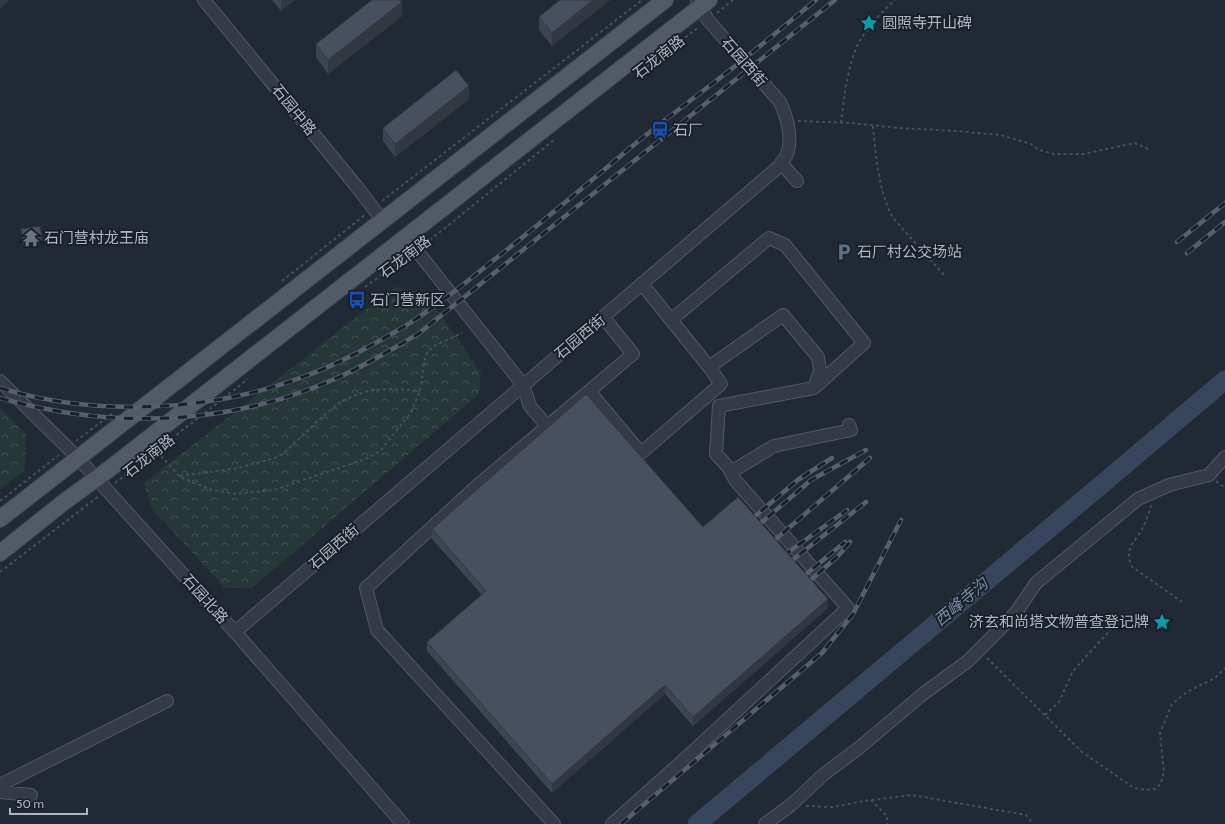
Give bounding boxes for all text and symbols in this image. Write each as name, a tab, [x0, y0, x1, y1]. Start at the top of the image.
place icon: 圆照寺开山碑	[859, 13, 879, 33]
place label: 圆照寺开山碑	[882, 14, 972, 32]
street label: 石龙南路	[630, 31, 688, 83]
street label: 石园西街	[718, 33, 770, 91]
street label: 石园中路	[268, 81, 320, 139]
station icon: 石厂	[650, 120, 670, 140]
place label: 石厂	[673, 121, 703, 139]
temple icon: 石门营村龙王庙	[21, 228, 41, 248]
place label: 石门营村龙王庙	[44, 229, 149, 247]
street label: 石龙南路	[376, 232, 434, 282]
parking icon: 石厂村公交场站	[834, 242, 854, 262]
place label: 石厂村公交场站	[857, 243, 962, 261]
bus stop icon: 石门营新区	[347, 290, 367, 310]
place label: 石门营新区	[370, 291, 445, 309]
street label: 石园西街	[551, 311, 609, 363]
street label: 石龙南路	[120, 430, 178, 482]
street label: 石园西街	[305, 521, 363, 573]
street label: 石园北路	[178, 571, 232, 627]
water label: 西峰寺沟	[930, 573, 993, 630]
place icon: 济玄和尚塔文物普查登记牌	[1152, 612, 1172, 632]
place label: 济玄和尚塔文物普查登记牌	[969, 613, 1149, 631]
scale bar	[10, 790, 87, 816]
text: 50 m	[16, 796, 44, 811]

